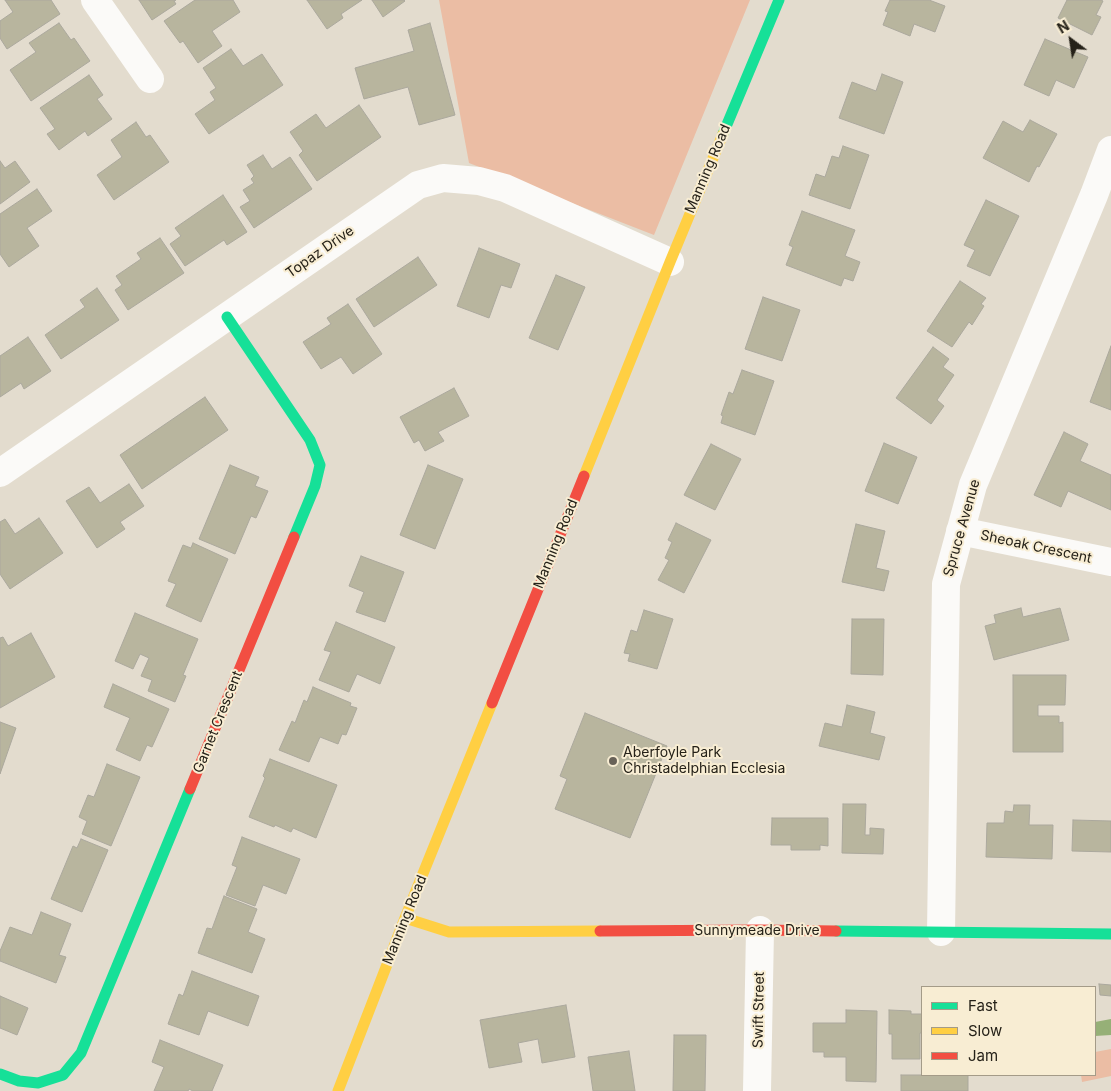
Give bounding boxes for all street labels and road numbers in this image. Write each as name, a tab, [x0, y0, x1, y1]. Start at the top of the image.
street label: Manning Road	[682, 122, 734, 216]
street label: Topaz Drive	[283, 222, 357, 282]
street label: Spruce Avenue	[940, 477, 984, 579]
street label: Manning Road	[530, 497, 582, 591]
street label: Sheoak Crescent	[979, 527, 1093, 567]
street label: Garnet Crescent	[190, 669, 246, 775]
street label: Manning Road	[379, 873, 431, 967]
street label: Sunnymeade Drive	[694, 923, 820, 939]
street label: Swift Street	[750, 972, 768, 1048]

